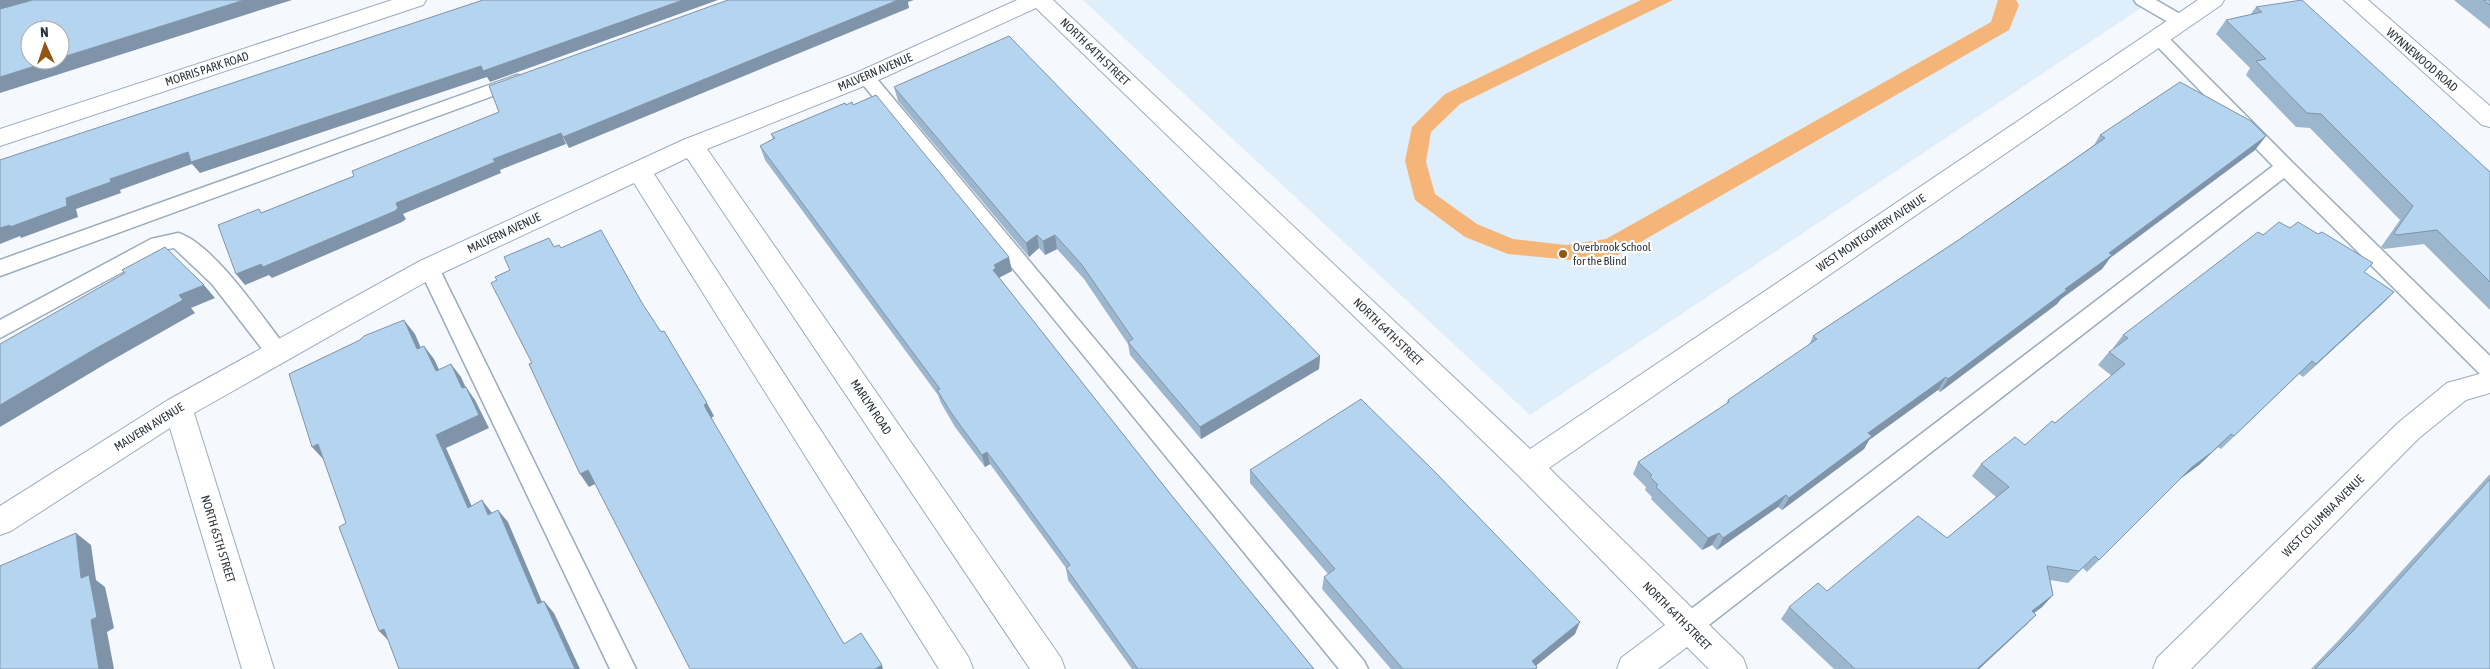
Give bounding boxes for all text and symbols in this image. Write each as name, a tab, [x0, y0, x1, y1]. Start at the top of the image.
street label: NORTH 64TH STREET	[1057, 15, 1133, 89]
north arrow	[20, 20, 70, 70]
text: N	[40, 24, 49, 40]
street label: WYNNEWOOD ROAD	[2384, 25, 2461, 95]
street label: MORRIS PARK ROAD	[163, 49, 251, 89]
street label: MALVERN AVENUE	[836, 50, 914, 94]
street label: WEST MONTGOMERY AVENUE	[1814, 191, 1928, 275]
street label: MALVERN AVENUE	[465, 210, 543, 256]
place label: Overbrook School for the Blind	[1573, 240, 1652, 268]
marker: Overbrook School for the Blind	[1557, 248, 1569, 260]
street label: NORTH 64TH STREET	[1350, 295, 1426, 369]
street label: MARLYN ROAD	[848, 377, 895, 437]
street label: MALVERN AVENUE	[112, 400, 186, 454]
street label: WEST COLUMBIA AVENUE	[2279, 472, 2367, 560]
street label: NORTH 65TH STREET	[198, 493, 238, 585]
street label: NORTH 64TH STREET	[1640, 579, 1715, 654]

